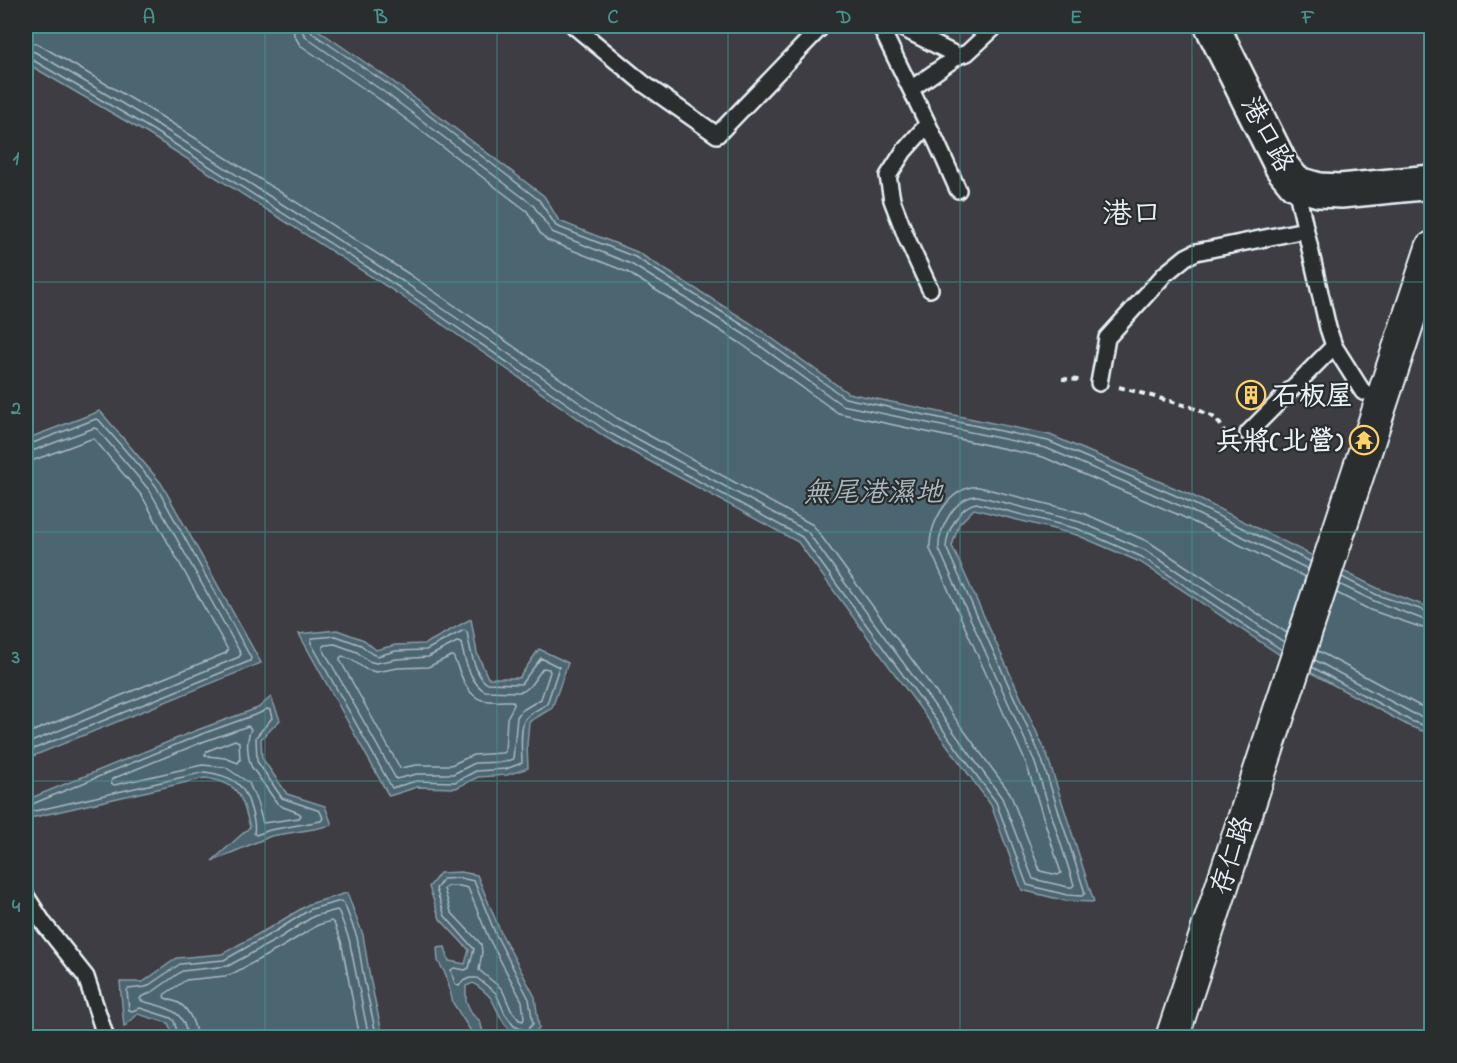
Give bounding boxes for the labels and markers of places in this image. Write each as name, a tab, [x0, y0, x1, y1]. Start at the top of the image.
place label: 石板屋	[1272, 378, 1353, 417]
building icon: 石板屋	[1235, 379, 1267, 411]
place label: 兵將(北營)	[1216, 423, 1343, 462]
temple icon: 兵將(北營)	[1348, 424, 1380, 456]

